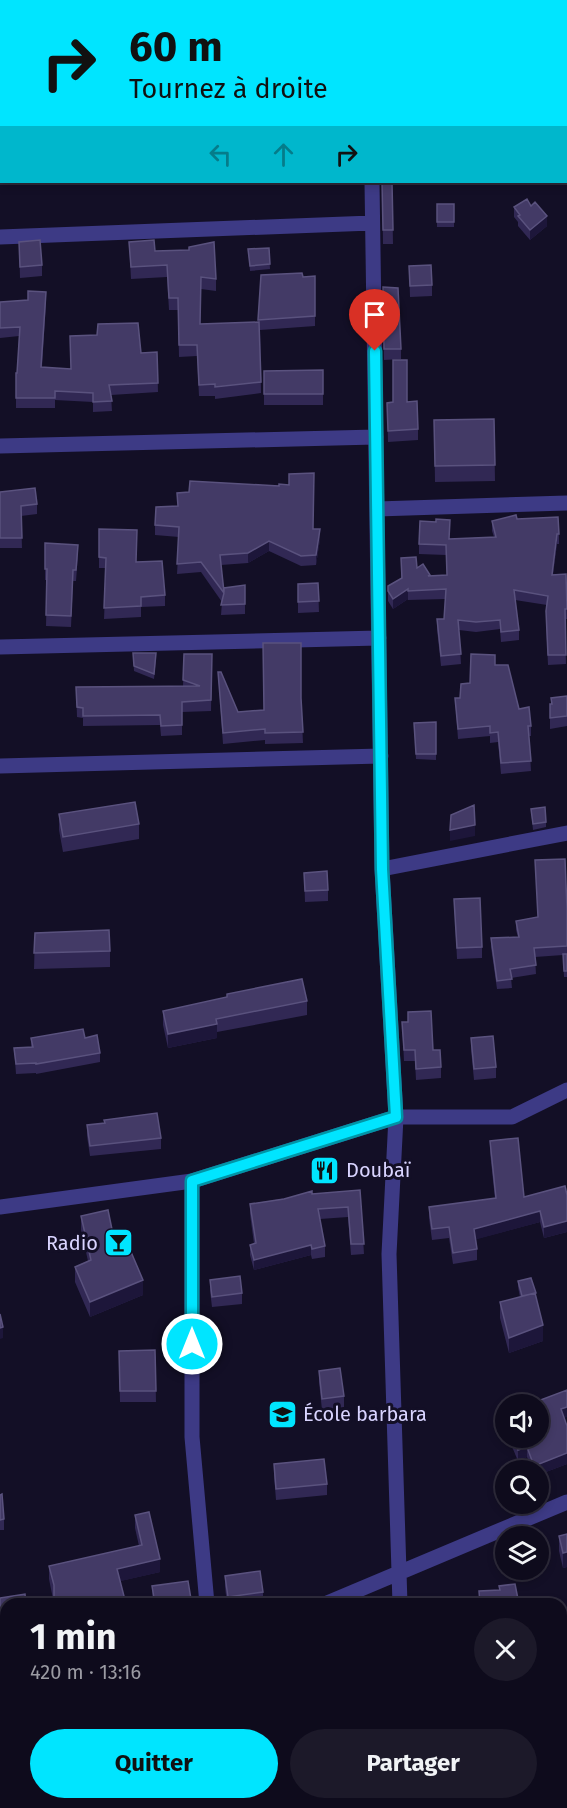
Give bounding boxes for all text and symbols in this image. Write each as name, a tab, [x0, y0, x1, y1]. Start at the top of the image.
text: 60 m	[129, 22, 223, 72]
icon: right	[30, 24, 108, 102]
text: Tournez à droite	[129, 73, 328, 105]
icon: left	[204, 138, 237, 171]
icon: ahead	[267, 138, 300, 171]
icon: right	[330, 138, 363, 171]
pin	[349, 289, 400, 351]
icon: arrive	[358, 298, 391, 331]
restaurant icon: Doubaï	[309, 1154, 341, 1186]
place label: Doubaï	[346, 1158, 412, 1182]
bar icon: Radio	[103, 1227, 135, 1259]
place label: Radio	[46, 1231, 98, 1255]
position arrow	[160, 1312, 224, 1376]
map controls	[495, 1394, 549, 1580]
button: sound	[495, 1394, 549, 1448]
school or university icon: École barbara	[266, 1398, 298, 1430]
place label: École barbara	[303, 1402, 427, 1426]
button: search	[495, 1460, 549, 1514]
button: layers	[495, 1526, 549, 1580]
text: 1 min	[30, 1615, 117, 1659]
button: close	[474, 1618, 537, 1681]
text: 420 m · 13:16	[30, 1660, 141, 1684]
button: Quitter	[30, 1729, 278, 1798]
button: Partager	[290, 1729, 537, 1798]

